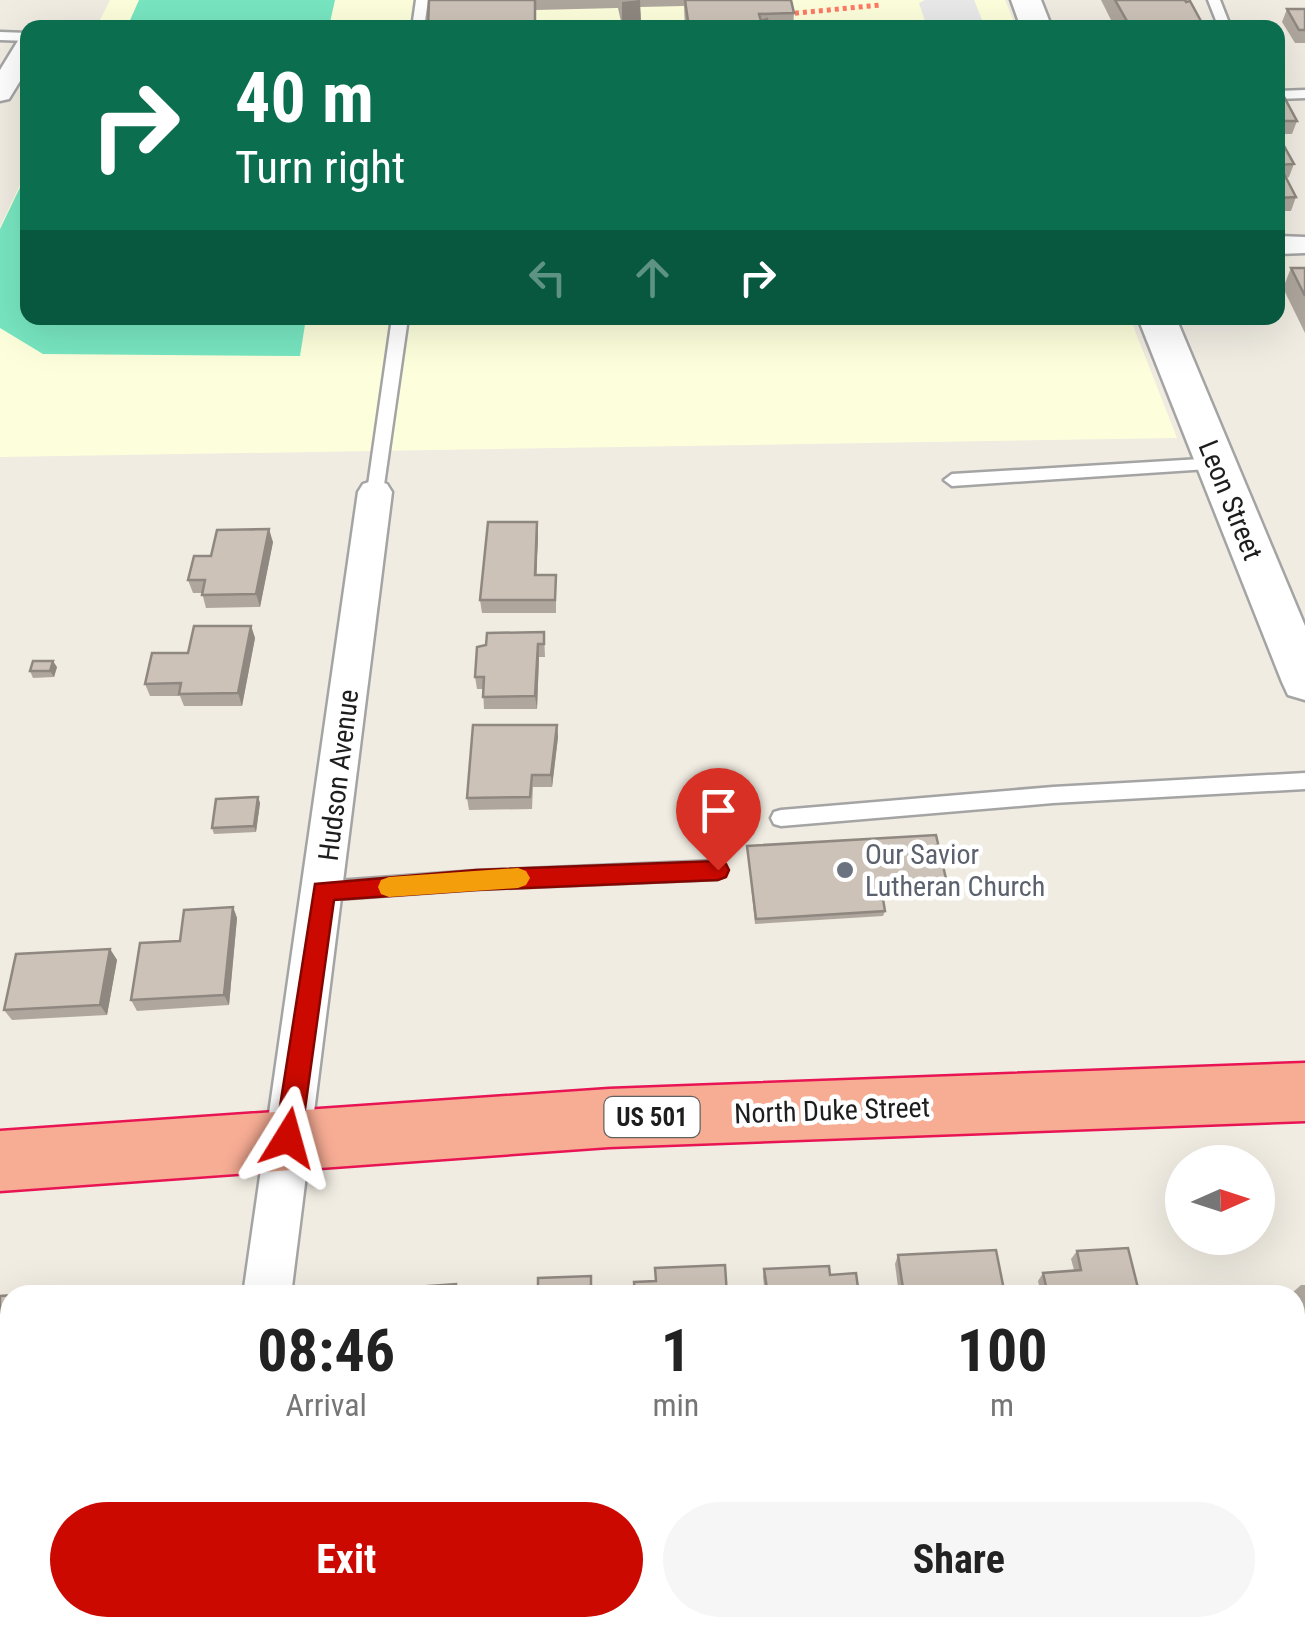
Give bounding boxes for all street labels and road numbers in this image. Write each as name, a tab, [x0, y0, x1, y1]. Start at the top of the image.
street label: Leon Street	[1192, 436, 1269, 565]
street label: Hudson Avenue	[312, 688, 365, 863]
street label: North Duke Street	[734, 1091, 930, 1130]
road number: US 501	[604, 1097, 700, 1137]

